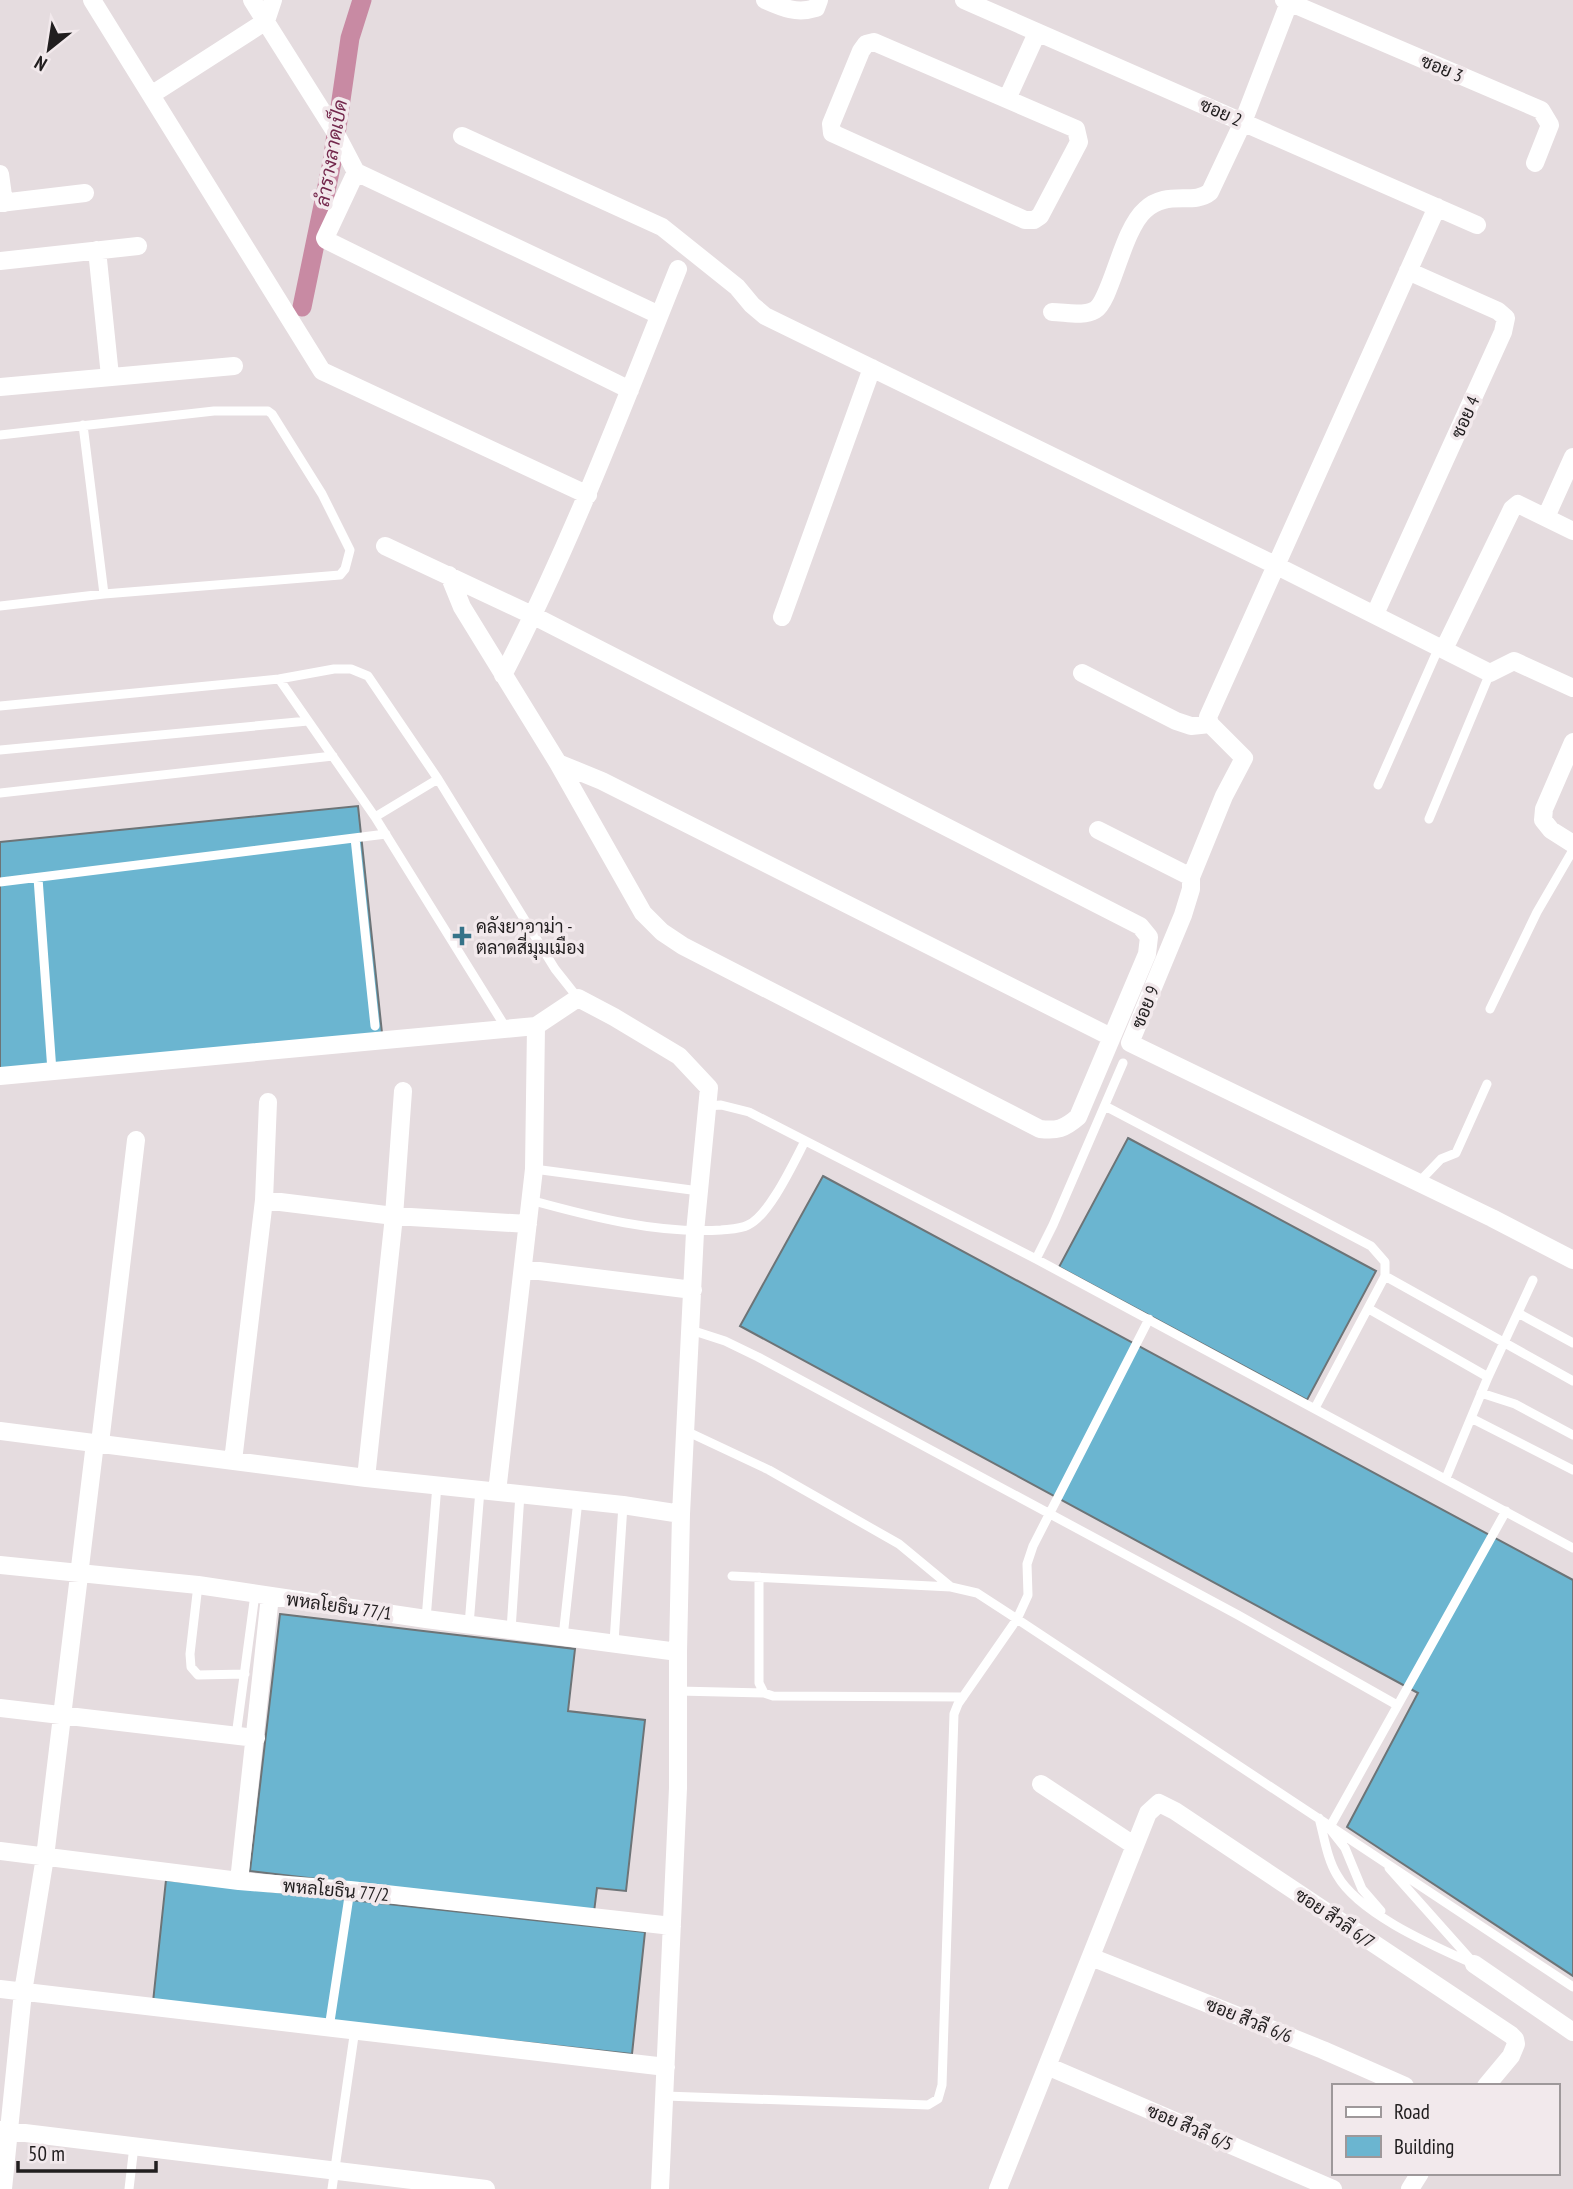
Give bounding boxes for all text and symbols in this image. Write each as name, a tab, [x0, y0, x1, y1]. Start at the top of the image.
north arrow	[14, 14, 84, 84]
street label: ซอย 3	[1417, 49, 1467, 87]
text: N	[30, 51, 51, 77]
street label: ซอย 2	[1196, 93, 1246, 131]
water label: ลำรางลาดเป็ด	[309, 97, 352, 208]
street label: ซอย 4	[1446, 392, 1484, 442]
place label: คลังยาอาม่า - ตลาดสี่มุมเมือง	[476, 915, 585, 960]
marker: คลังยาอาม่า - ตลาดสี่มุมเมือง	[454, 928, 470, 944]
street label: ซอย 9	[1126, 982, 1164, 1032]
street label: พหลโยธิน 77/1	[285, 1586, 394, 1625]
street label: พหลโยธิน 77/2	[282, 1873, 390, 1906]
street label: ซอย สีวลี 6/7	[1291, 1882, 1380, 1953]
street label: ซอย สีวลี 6/6	[1202, 1991, 1296, 2048]
legend	[1332, 2084, 1559, 2175]
street label: ซอย สีวลี 6/5	[1144, 2098, 1237, 2155]
text: Road	[1394, 2098, 1430, 2125]
scale bar	[18, 2130, 156, 2174]
text: Building	[1394, 2133, 1454, 2160]
text: 50 m	[28, 2140, 65, 2167]

